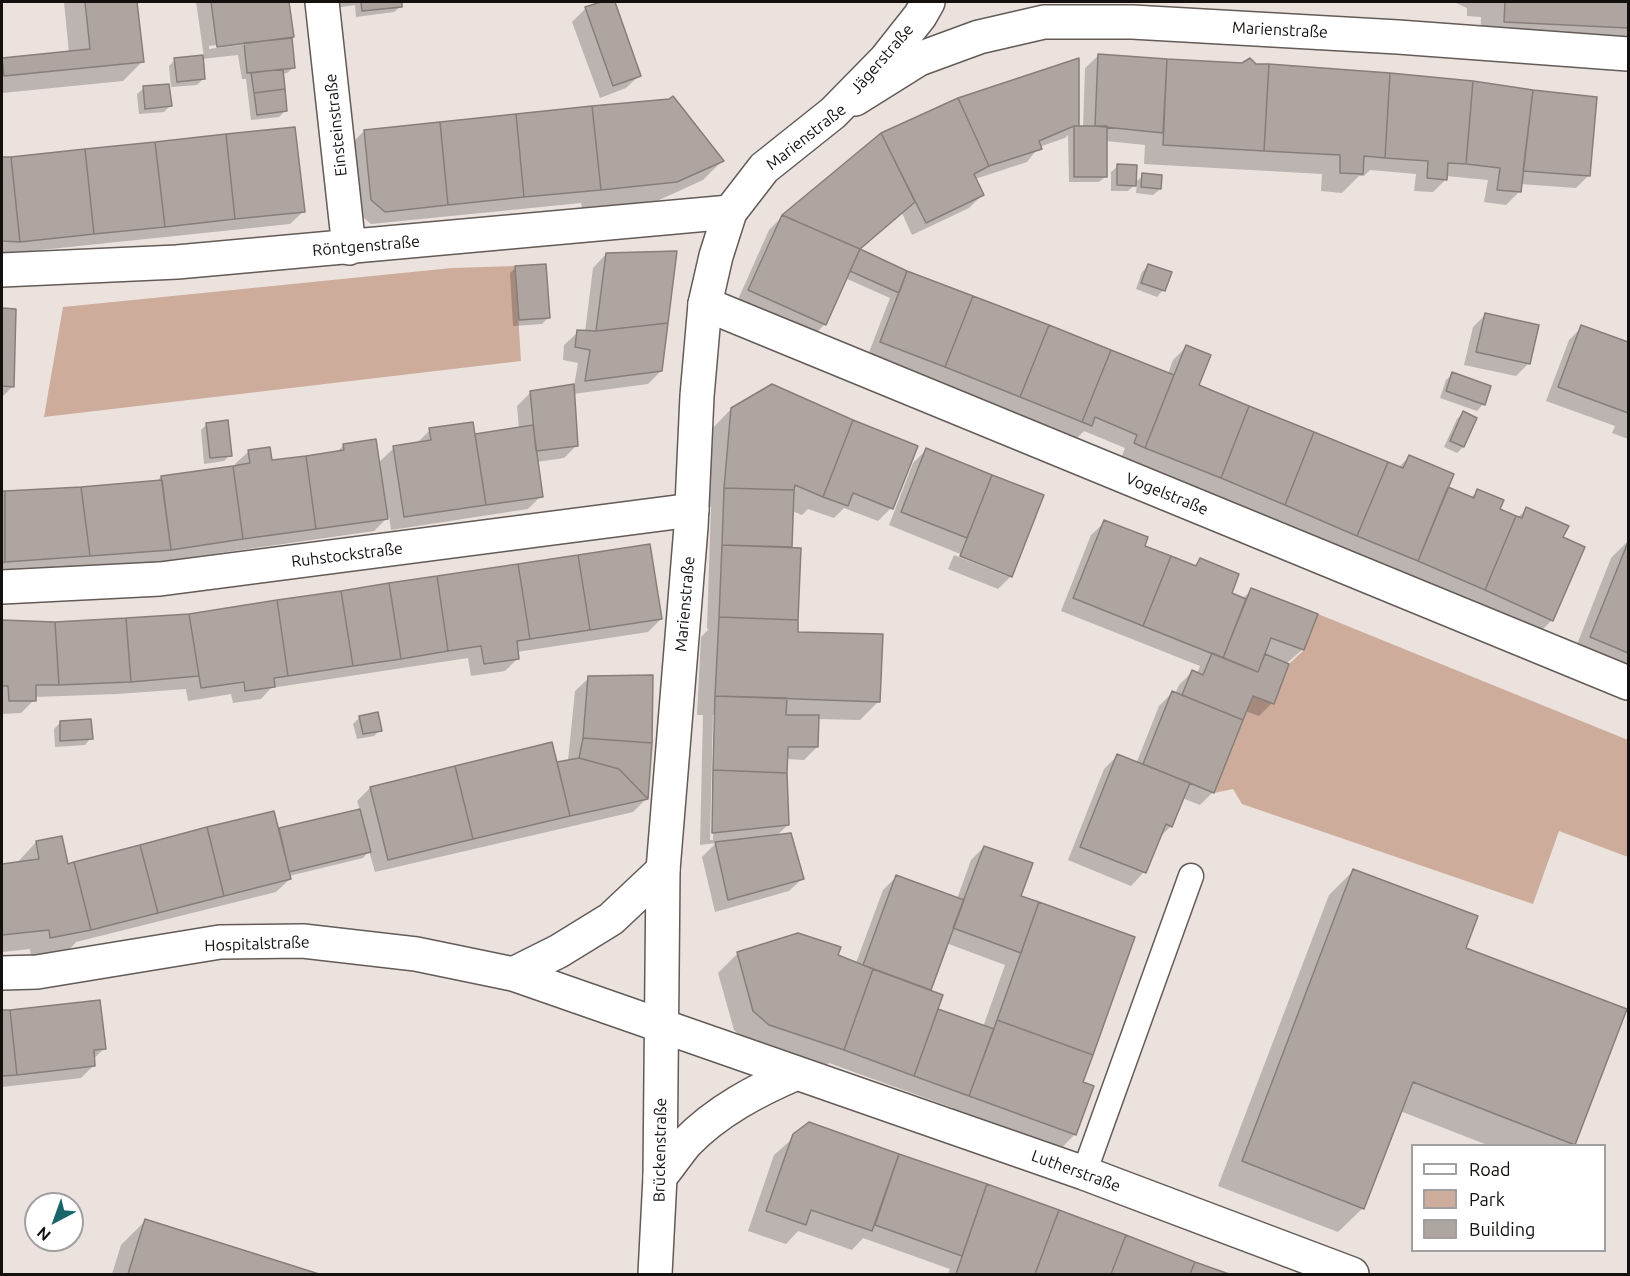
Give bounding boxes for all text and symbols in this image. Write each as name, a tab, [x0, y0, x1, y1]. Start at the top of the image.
street label: Marienstraße	[1232, 18, 1328, 42]
street label: Jägerstraße	[846, 20, 918, 98]
street label: Einsteinstraße	[321, 73, 351, 177]
street label: Marienstraße	[762, 100, 850, 174]
street label: Röntgenstraße	[311, 232, 421, 260]
street label: Vogelstraße	[1123, 469, 1211, 519]
street label: Ruhstockstraße	[290, 539, 404, 571]
street label: Marienstraße	[671, 555, 699, 653]
street label: Hospitalstraße	[204, 933, 310, 955]
street label: Brückenstraße	[649, 1098, 671, 1202]
legend	[1411, 1144, 1606, 1252]
street label: Lutherstraße	[1029, 1146, 1123, 1196]
text: Road	[1469, 1159, 1511, 1179]
text: Park	[1469, 1189, 1505, 1209]
north arrow	[24, 1192, 84, 1252]
text: Building	[1469, 1219, 1535, 1239]
text: N	[33, 1223, 54, 1245]

